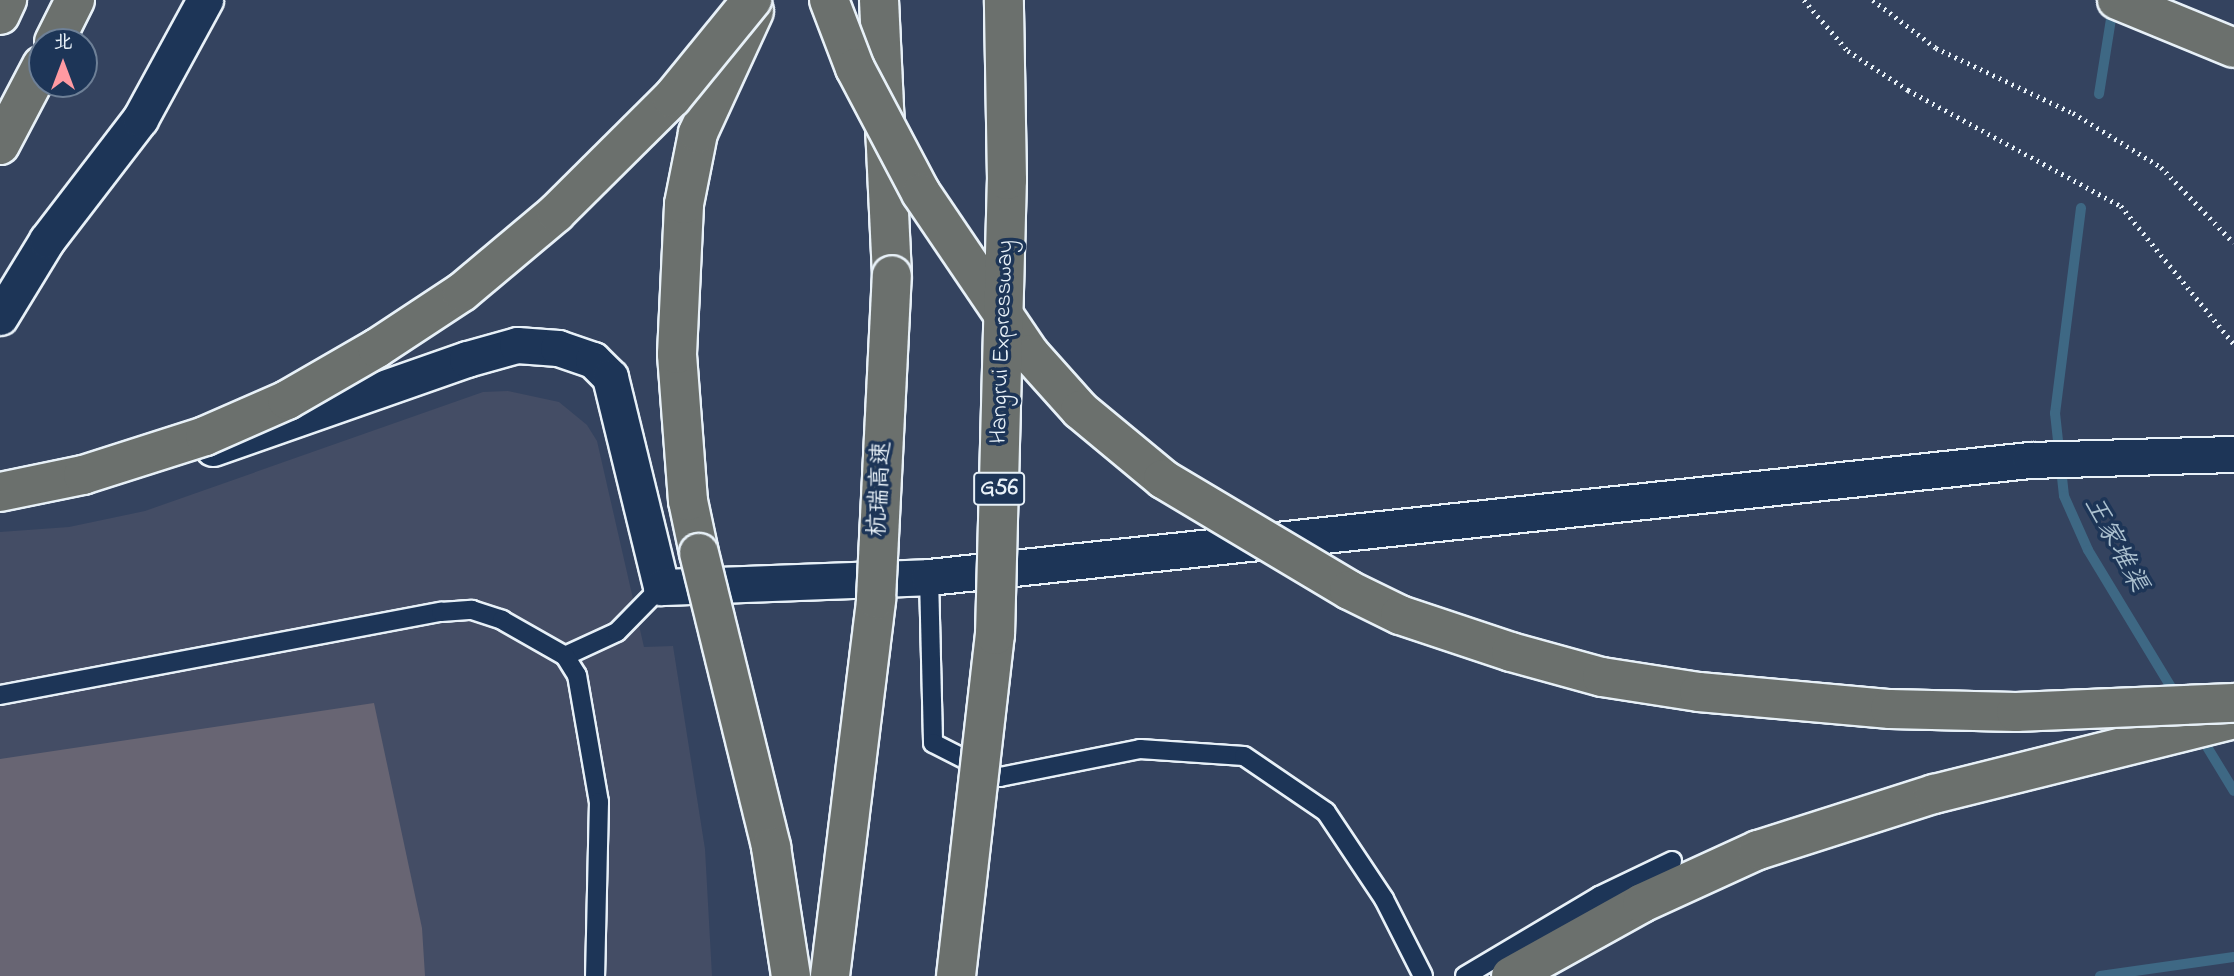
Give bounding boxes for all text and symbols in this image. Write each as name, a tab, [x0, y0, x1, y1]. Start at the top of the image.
north arrow	[28, 28, 98, 98]
text: 北	[53, 30, 73, 57]
street label: Hangrui Expressway	[985, 240, 1021, 444]
street label: 杭瑞高速	[864, 440, 898, 538]
road number: G56	[973, 470, 1025, 509]
water label: 王家堆渠	[2076, 492, 2152, 598]

